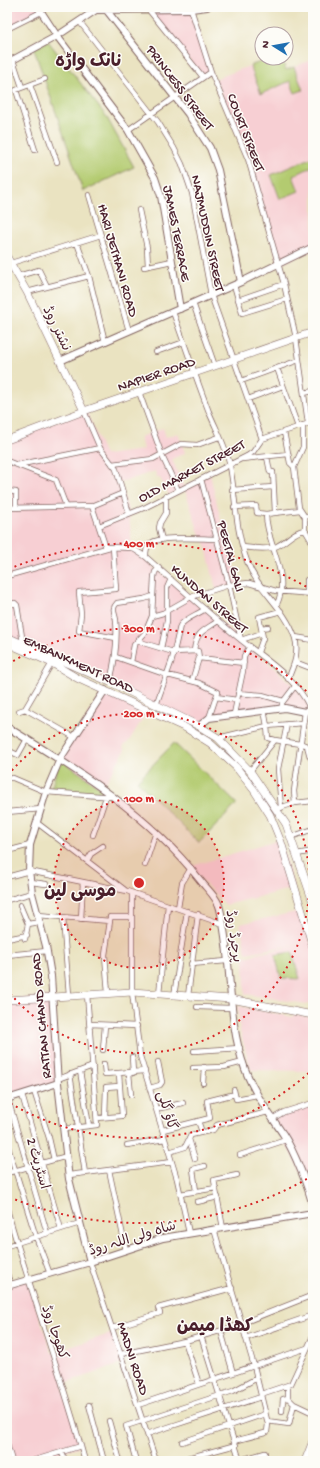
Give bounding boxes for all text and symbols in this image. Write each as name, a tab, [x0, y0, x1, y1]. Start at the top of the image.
north arrow	[254, 26, 294, 66]
text: N	[260, 40, 273, 49]
street label: PRINCESS STREET	[141, 42, 217, 135]
district label: نانک واڑہ	[55, 52, 123, 73]
street label: COURT STREET	[222, 91, 268, 175]
street label: NAJMUDDIN STREET	[186, 174, 227, 294]
street label: JAMES TERRACE	[158, 184, 193, 284]
street label: HARI JETHANI ROAD	[92, 202, 141, 320]
street label: نشتر روڈ	[38, 304, 75, 354]
street label: NAPIER ROAD	[116, 354, 199, 397]
street label: OLD MARKET STREET	[136, 437, 249, 508]
street label: PEETAL GALI	[212, 518, 247, 594]
text: 400 m	[123, 538, 155, 552]
street label: KUNDAN STREET	[166, 562, 251, 638]
text: 300 m	[122, 623, 155, 637]
street label: EMBANKMENT ROAD	[20, 632, 137, 699]
text: 200 m	[124, 708, 155, 722]
text: 100 m	[123, 793, 154, 807]
centre of rings	[132, 876, 146, 890]
district label: موسی لین	[44, 882, 116, 903]
street label: پرچرڈ روڈ	[220, 909, 246, 964]
street label: RATTAN CHAND ROAD	[28, 952, 56, 1079]
street label: گاؤ گلی	[152, 1089, 181, 1132]
street label: اسٹریٹ 2	[21, 1136, 52, 1191]
street label: شاہ ولی اللہ روڈ	[87, 1217, 178, 1261]
street label: کھوجا روڈ	[36, 1303, 72, 1362]
district label: کھڈا میمن	[177, 1316, 253, 1338]
street label: MADNI ROAD	[112, 1320, 152, 1398]

